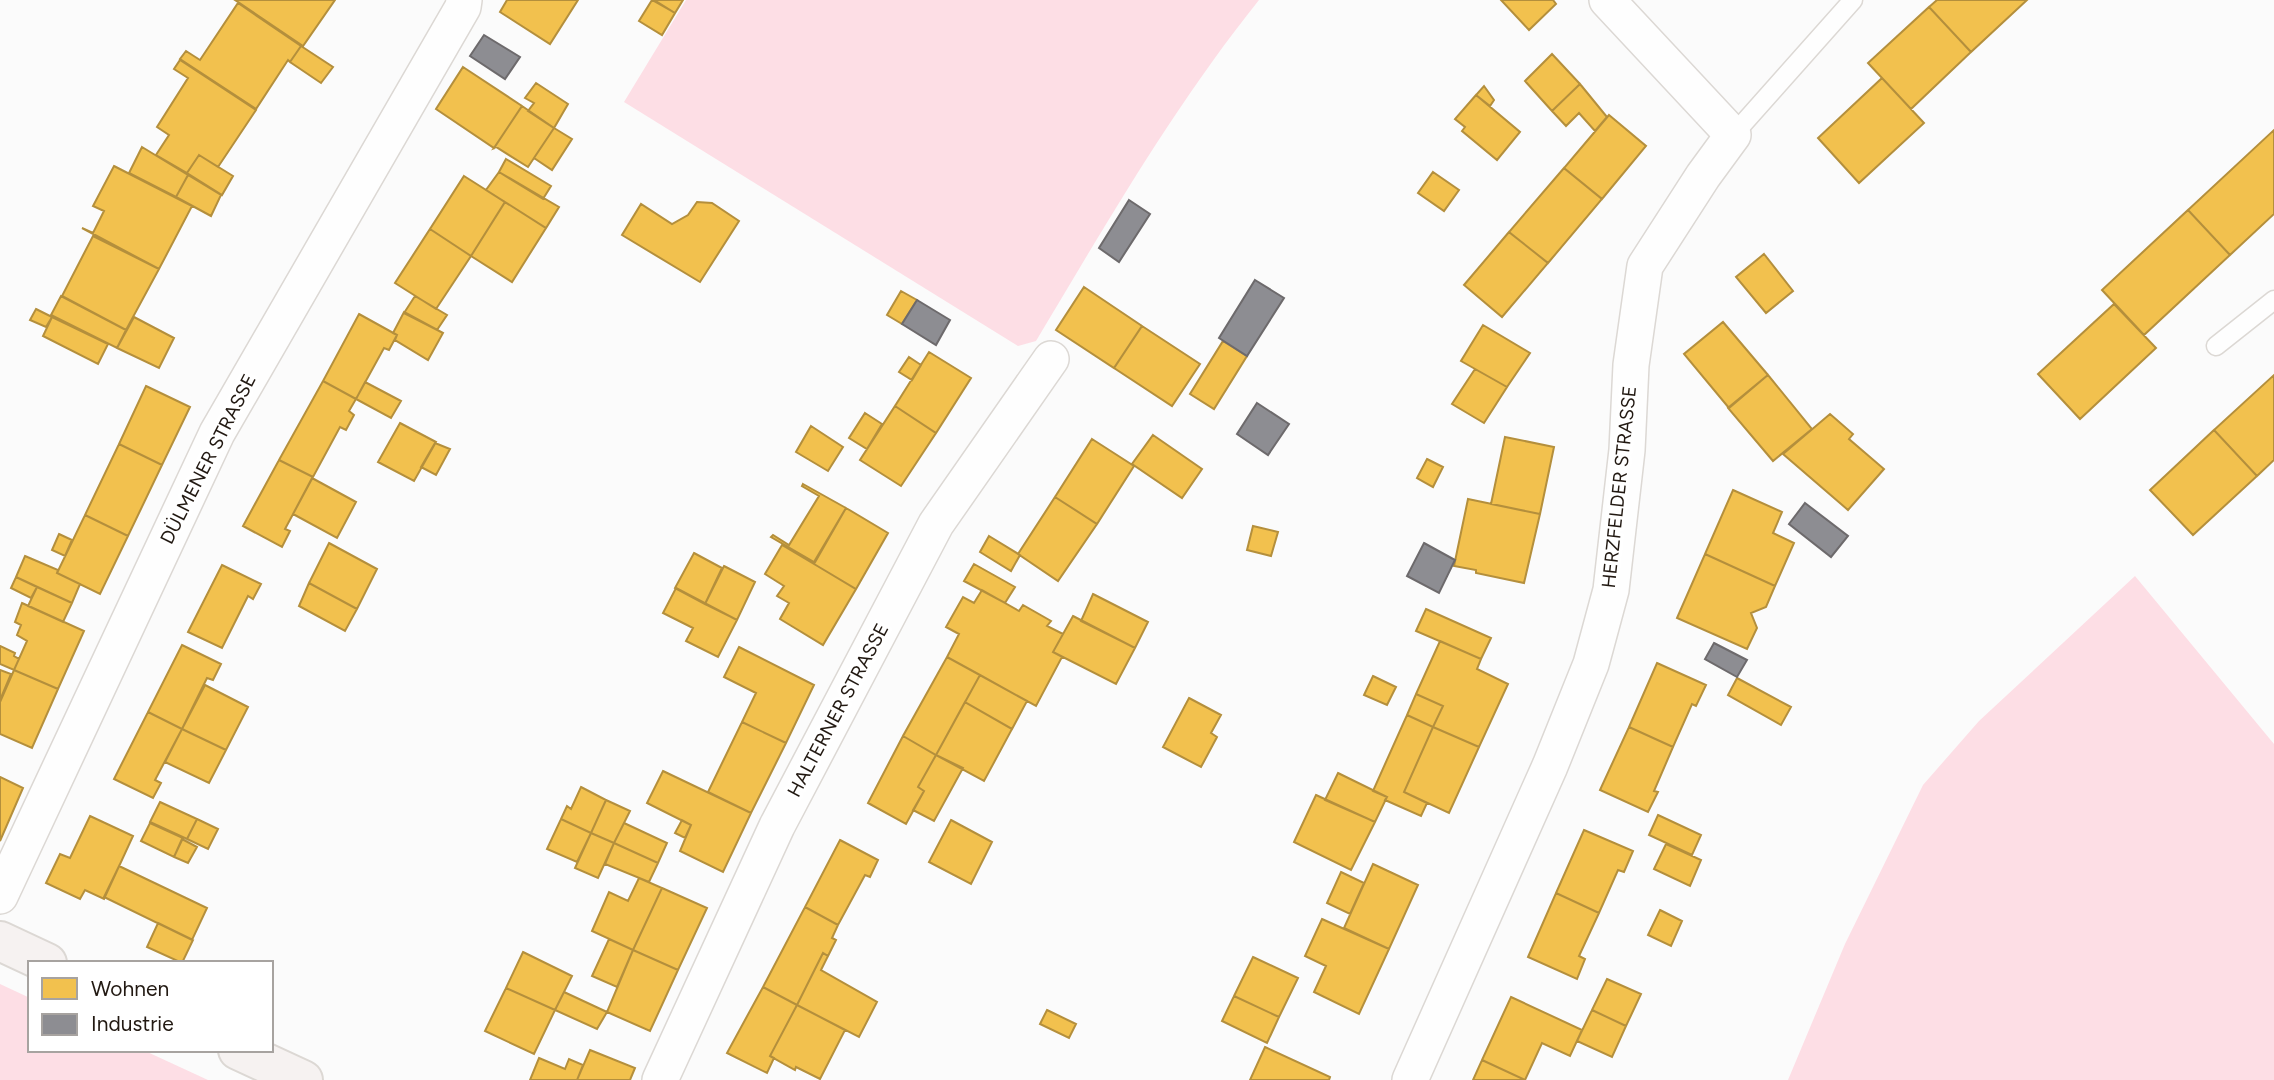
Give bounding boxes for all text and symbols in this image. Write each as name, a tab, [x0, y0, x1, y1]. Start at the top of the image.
street label: DÜLMENER STRASSE	[155, 370, 261, 548]
street label: HERZFELDER STRASSE	[1597, 385, 1641, 589]
street label: HALTERNER STRASSE	[782, 619, 894, 801]
legend	[28, 961, 273, 1052]
text: Wohnen	[91, 976, 169, 1001]
text: Industrie	[91, 1011, 174, 1036]

